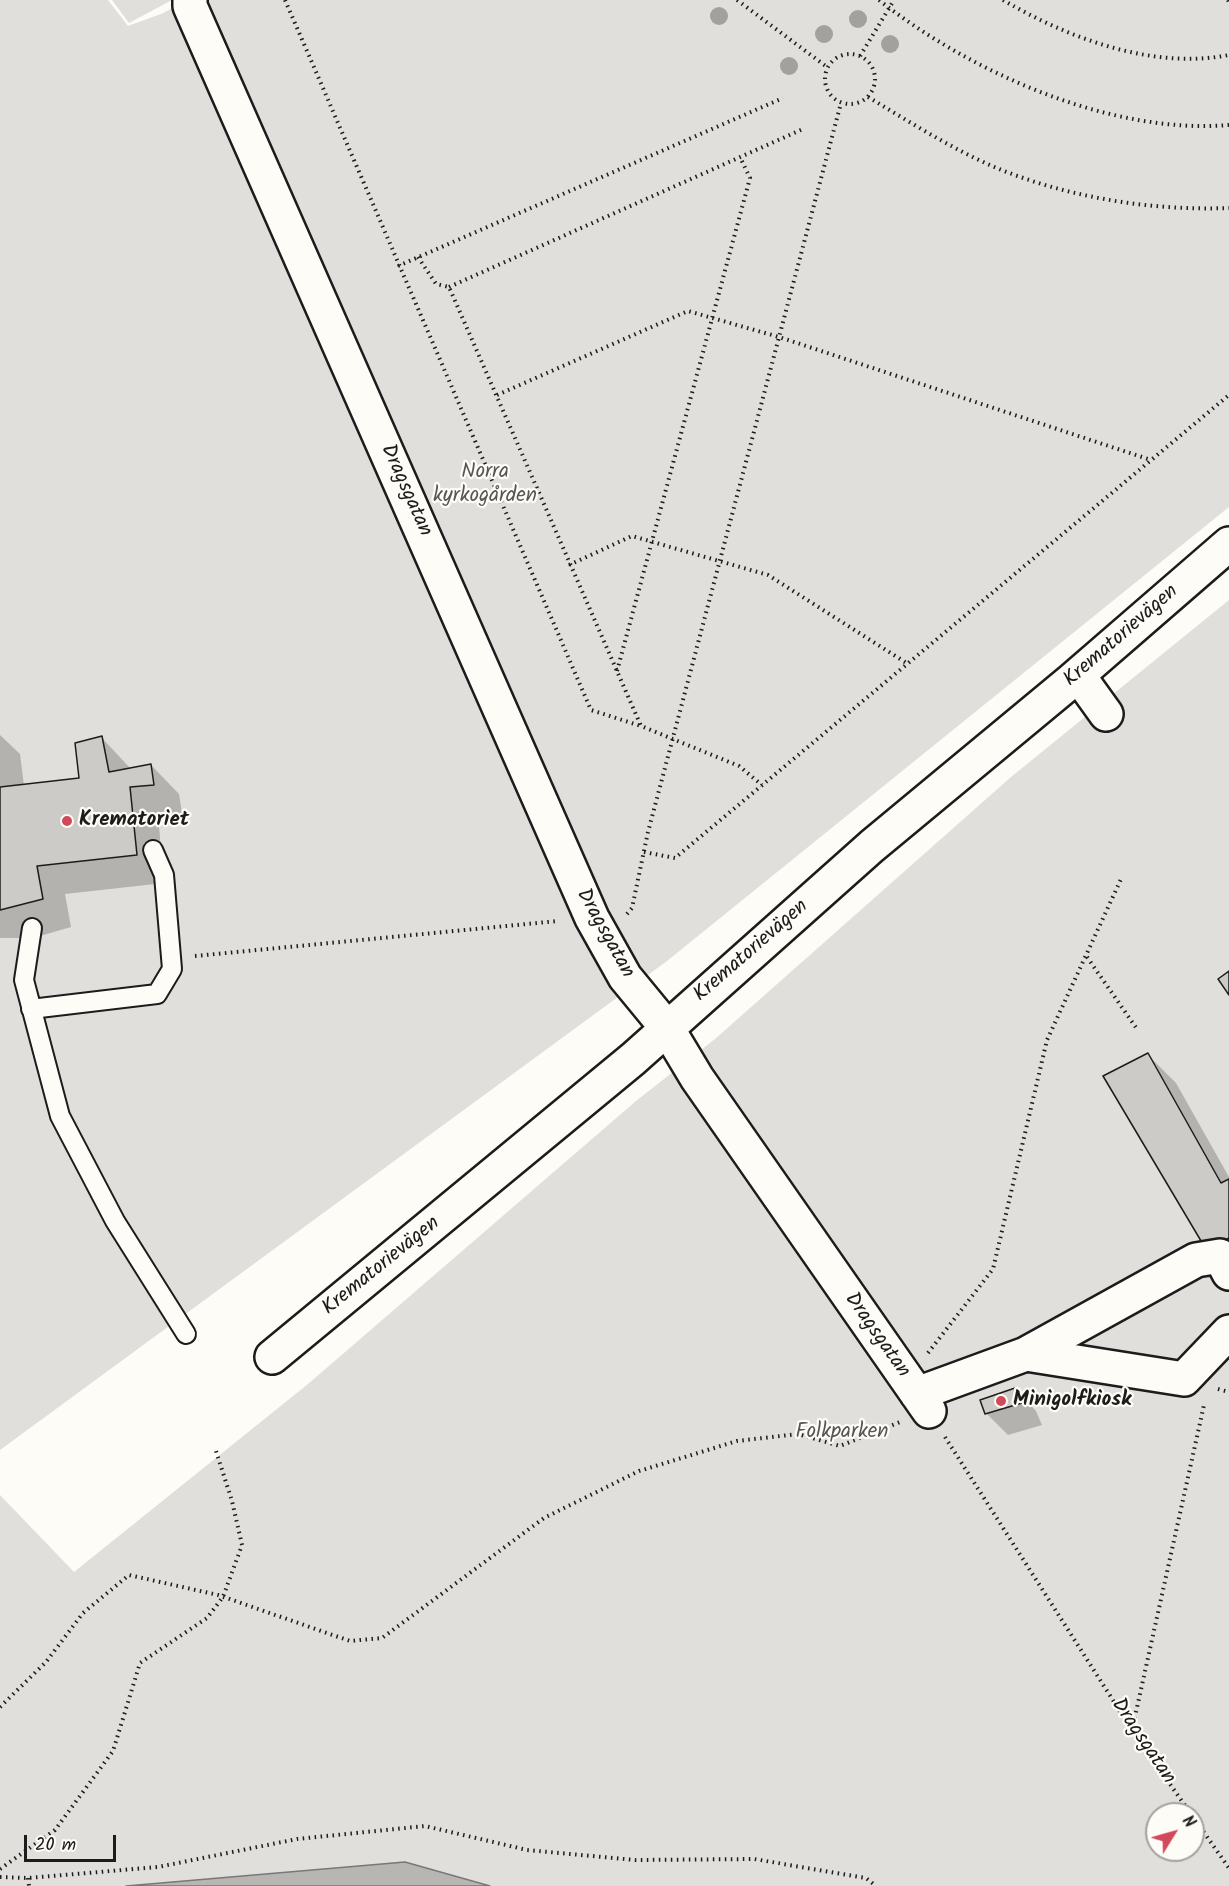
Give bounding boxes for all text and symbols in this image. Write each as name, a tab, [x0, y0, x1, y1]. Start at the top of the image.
street label: Dragsgatan	[374, 441, 436, 541]
park label: Norra kyrkogården	[433, 460, 537, 510]
street label: Krematorievägen	[1059, 580, 1185, 694]
place label: Krematoriet	[79, 808, 189, 834]
marker: Krematoriet	[60, 814, 74, 828]
street label: Dragsgatan	[569, 885, 639, 983]
street label: Krematorievägen	[689, 895, 815, 1009]
street label: Krematorievägen	[318, 1212, 446, 1322]
street label: Dragsgatan	[837, 1289, 915, 1383]
place label: Minigolfkiosk	[1013, 1388, 1131, 1414]
marker: Minigolfkiosk	[994, 1394, 1008, 1408]
park label: Folkparken	[796, 1420, 888, 1446]
street label: Dragsgatan	[1104, 1694, 1180, 1790]
north arrow	[1145, 1802, 1205, 1862]
text: N	[1175, 1811, 1201, 1834]
scale bar	[27, 1823, 118, 1861]
text: 20 m	[35, 1831, 76, 1860]

